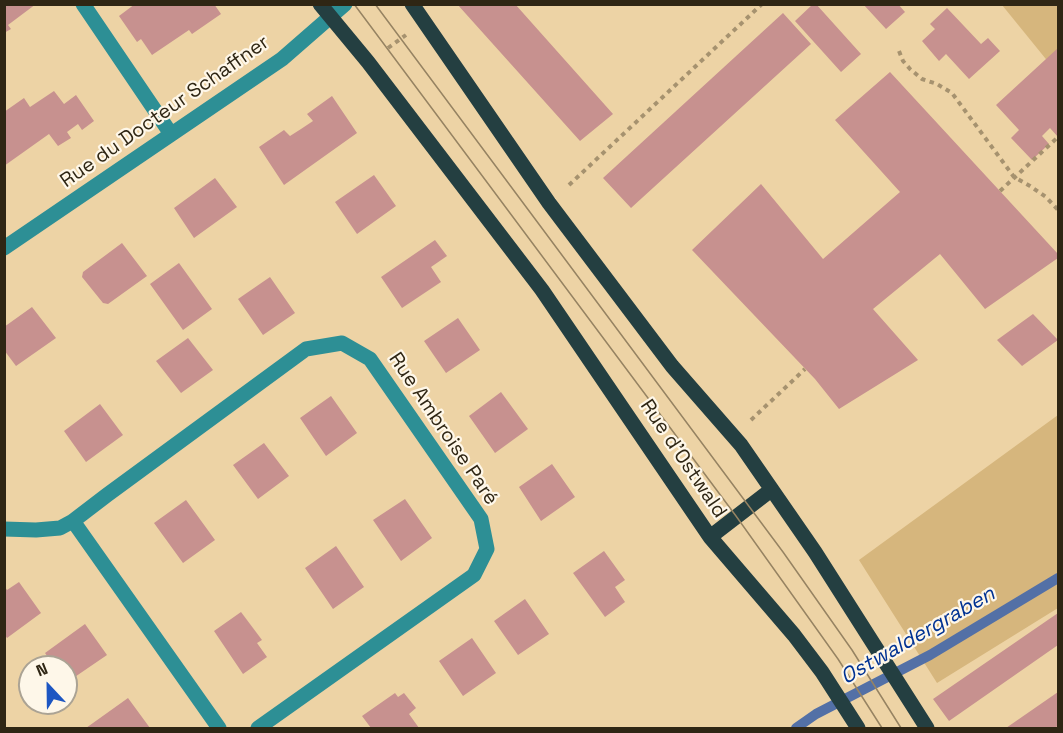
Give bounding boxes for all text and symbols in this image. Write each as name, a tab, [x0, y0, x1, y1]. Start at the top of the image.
street label: Rue du Docteur Schaffner	[56, 31, 274, 193]
street label: Rue Ambroise Paré	[383, 348, 503, 510]
street label: Rue d'Ostwald	[635, 395, 731, 523]
water label: Ostwaldergraben	[836, 582, 1000, 690]
north arrow	[18, 655, 78, 715]
text: N	[33, 658, 51, 681]

